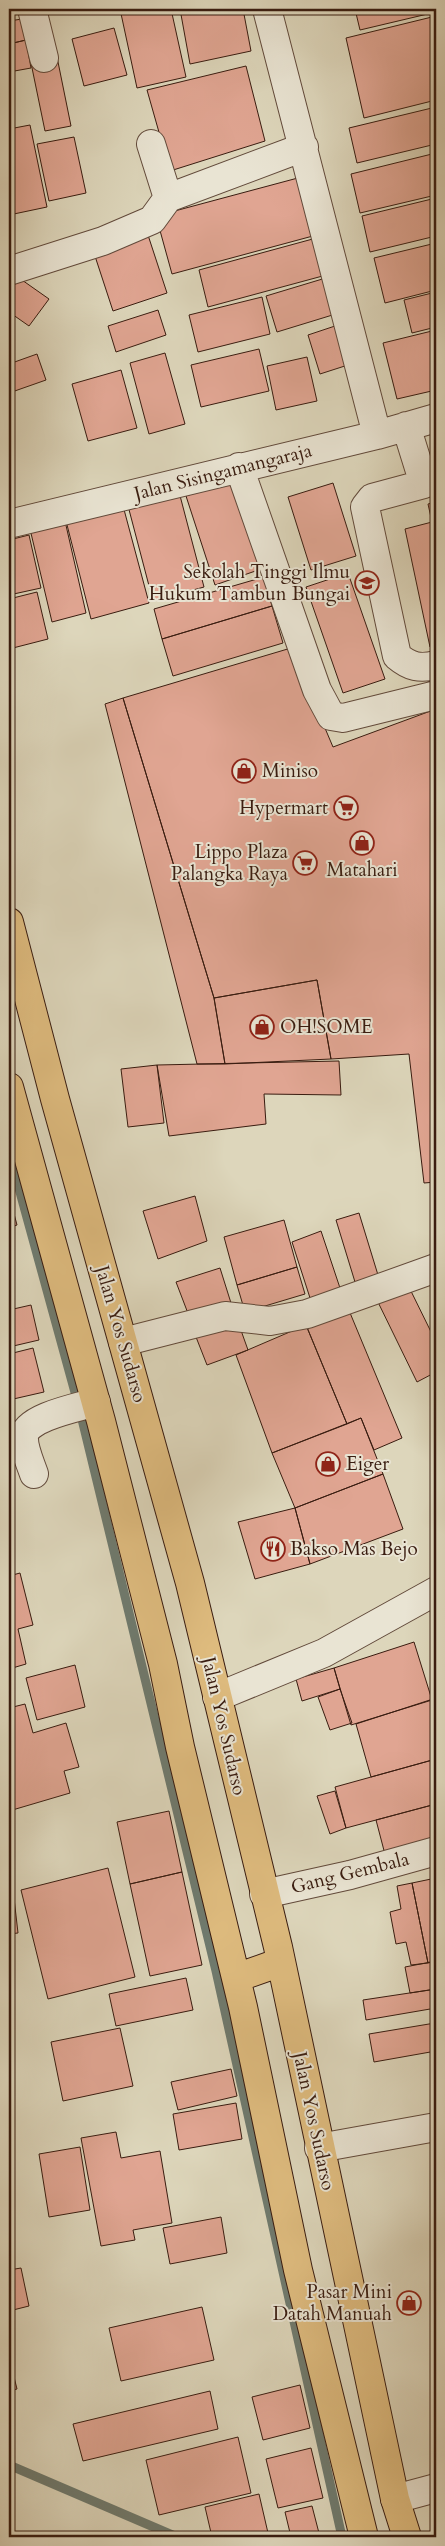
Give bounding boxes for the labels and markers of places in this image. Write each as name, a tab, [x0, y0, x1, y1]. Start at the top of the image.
place label: Sekolah Tinggi Ilmu Hukum Tambun Bungai	[149, 559, 350, 607]
school or university icon: Sekolah Tinggi Ilmu Hukum Tambun Bungai	[354, 570, 380, 596]
shop icon: Miniso	[231, 758, 257, 784]
place label: Miniso	[262, 758, 318, 784]
place label: Hypermart	[239, 795, 328, 821]
supermarket icon: Hypermart	[333, 795, 359, 821]
shop icon: Matahari	[349, 830, 375, 856]
place label: Lippo Plaza Palangka Raya	[171, 839, 288, 887]
supermarket icon: Lippo Plaza Palangka Raya	[292, 850, 318, 876]
place label: Matahari	[326, 857, 398, 883]
shop icon: OH!SOME	[249, 1014, 275, 1040]
place label: OH!SOME	[280, 1014, 372, 1040]
shop icon: Eiger	[315, 1451, 341, 1477]
place label: Eiger	[346, 1451, 389, 1477]
restaurant icon: Bakso Mas Bejo	[260, 1536, 286, 1562]
place label: Bakso Mas Bejo	[290, 1536, 418, 1562]
place label: Pasar Mini Datah Manuah	[273, 2279, 393, 2327]
shop icon: Pasar Mini Datah Manuah	[396, 2290, 422, 2316]

